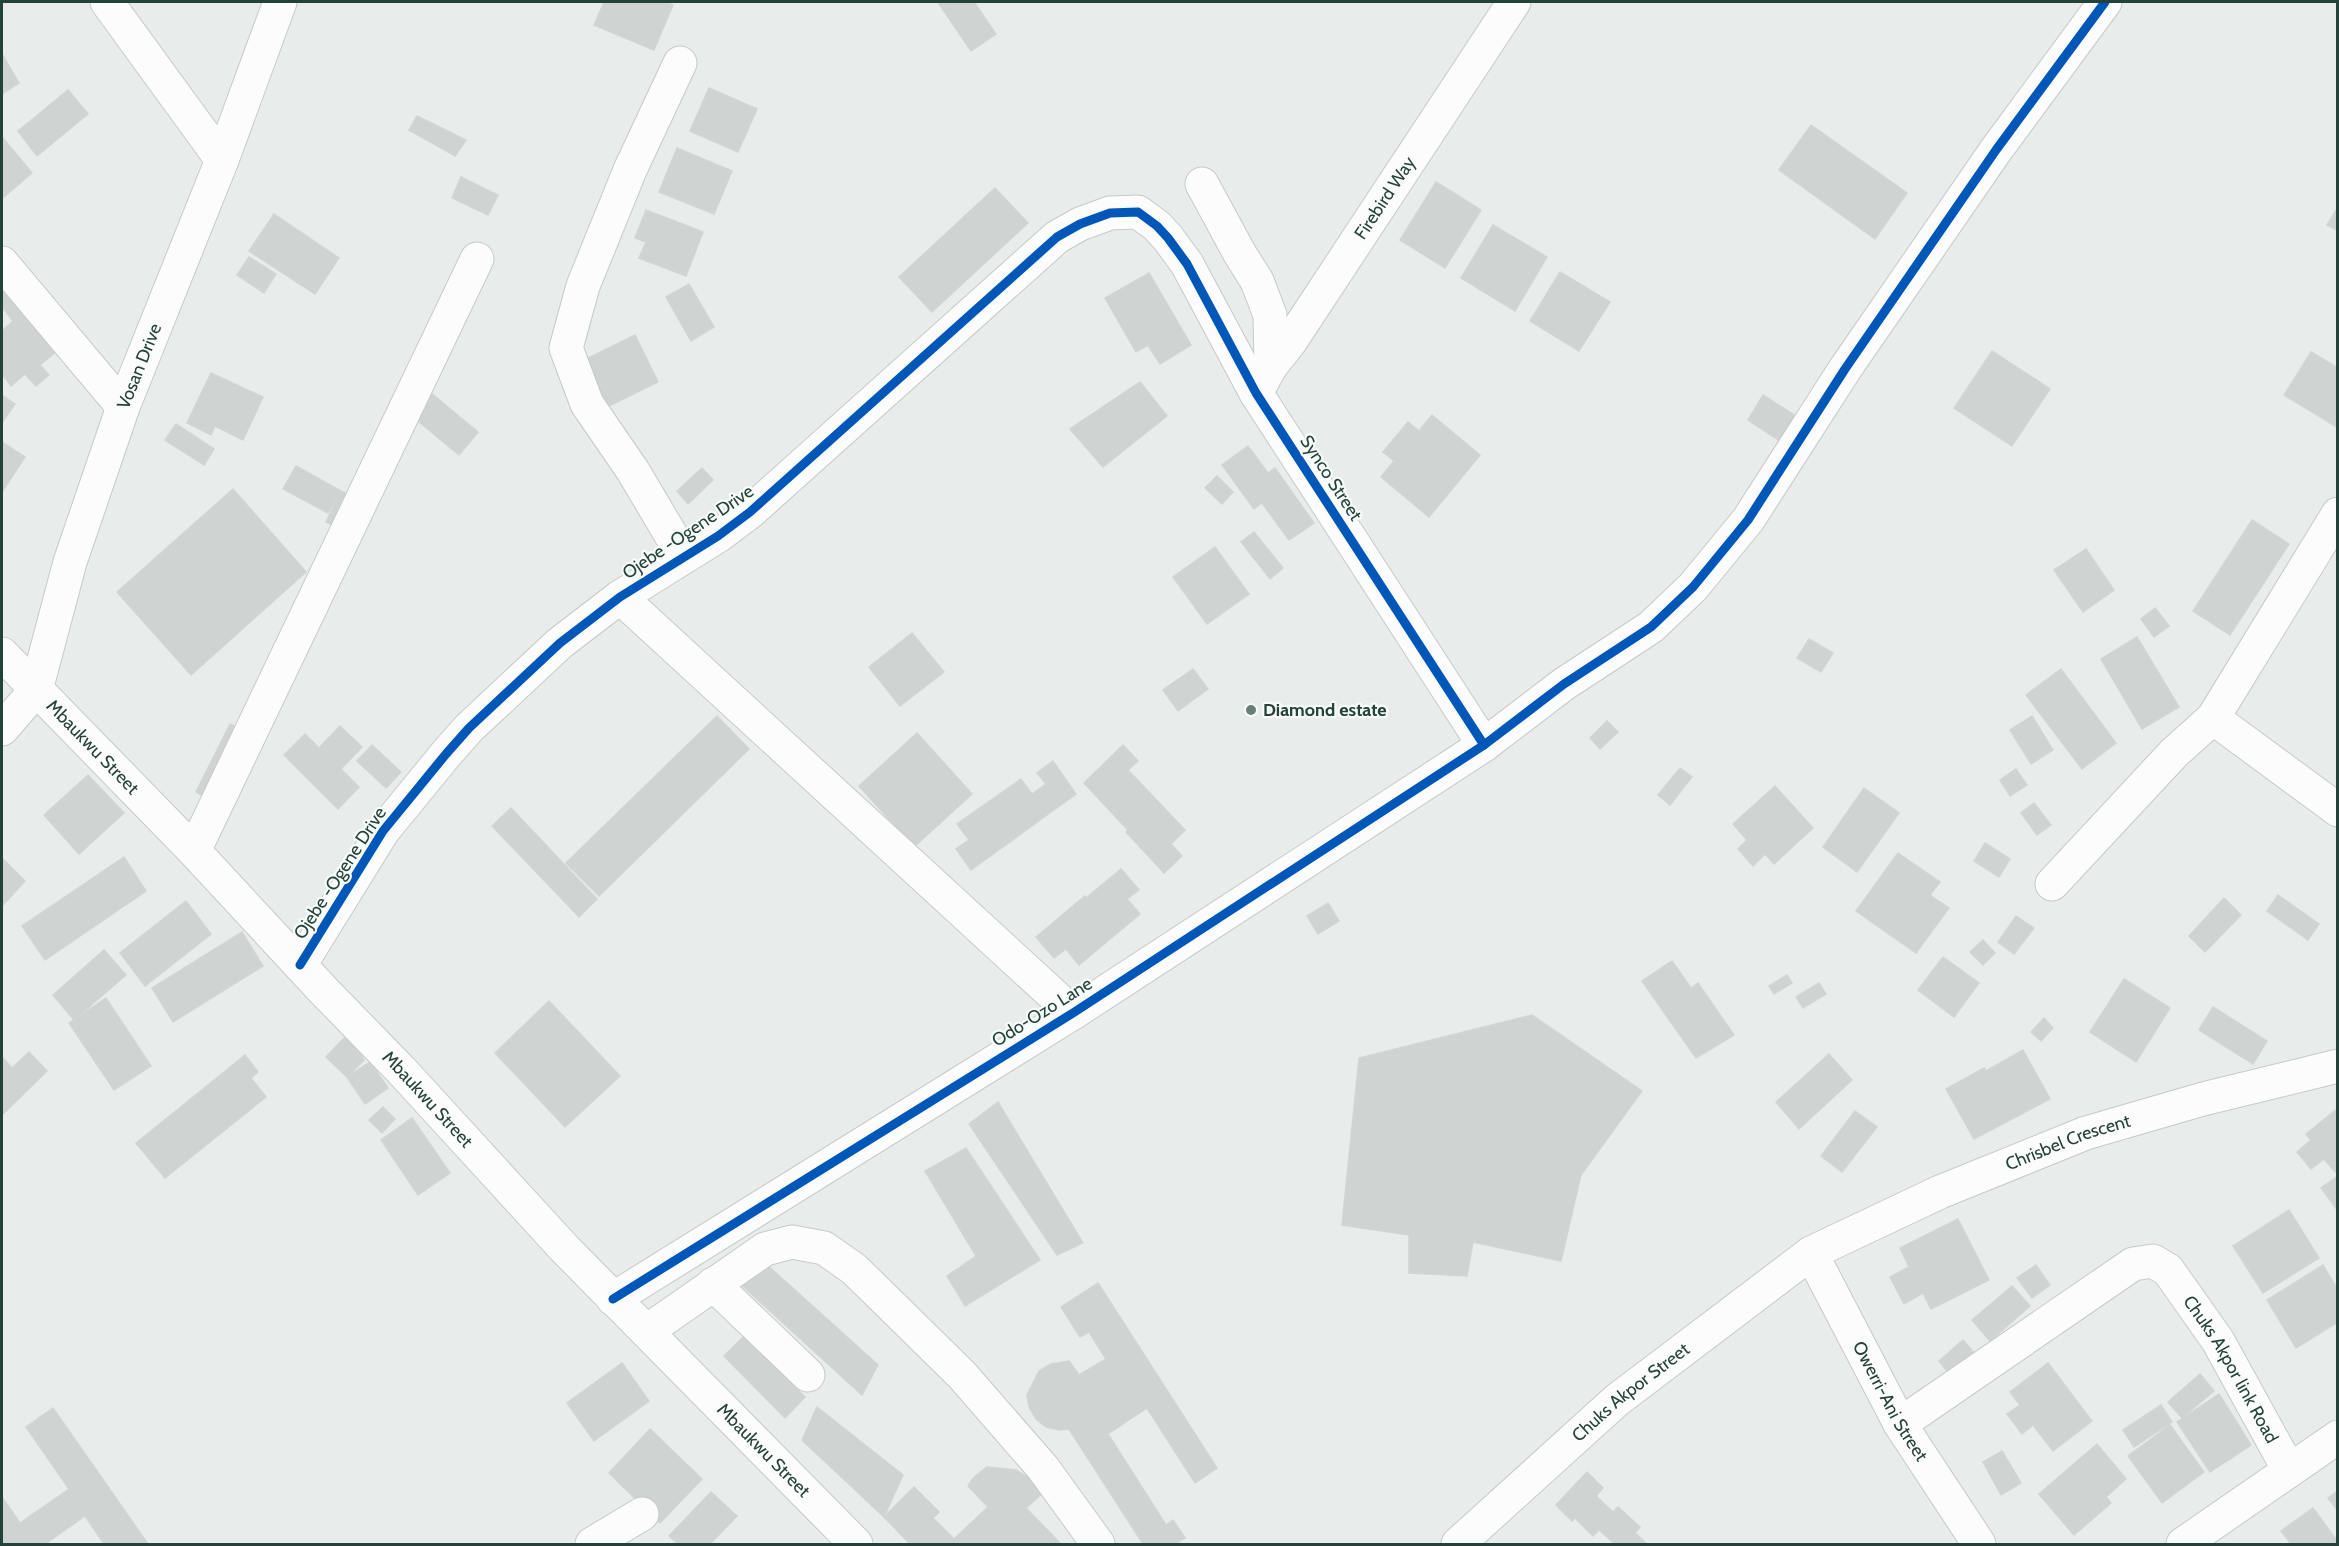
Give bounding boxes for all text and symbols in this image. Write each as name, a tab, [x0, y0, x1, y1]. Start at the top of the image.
street label: Firebird Way	[1350, 152, 1420, 244]
street label: Vosan Drive	[112, 320, 166, 412]
street label: Synco Street	[1295, 431, 1367, 525]
street label: Ojebe -Ogene Drive	[618, 480, 758, 584]
street label: Mbaukwu Street	[42, 695, 144, 799]
place label: Diamond estate	[1263, 699, 1387, 721]
marker: Diamond estate	[1244, 703, 1258, 717]
street label: Ojebe -Ogene Drive	[289, 803, 391, 943]
street label: Odo-Ozo Lane	[988, 972, 1096, 1052]
street label: Mbaukwu Street	[378, 1046, 478, 1152]
street label: Chrisbel Crescent	[2002, 1110, 2133, 1175]
street label: Chuks Akpor link Road	[2178, 1291, 2283, 1447]
street label: Owerri-Ani Street	[1848, 1337, 1932, 1465]
street label: Chuks Akpor Street	[1567, 1338, 1694, 1446]
street label: Mbaukwu Street	[712, 1399, 815, 1502]

